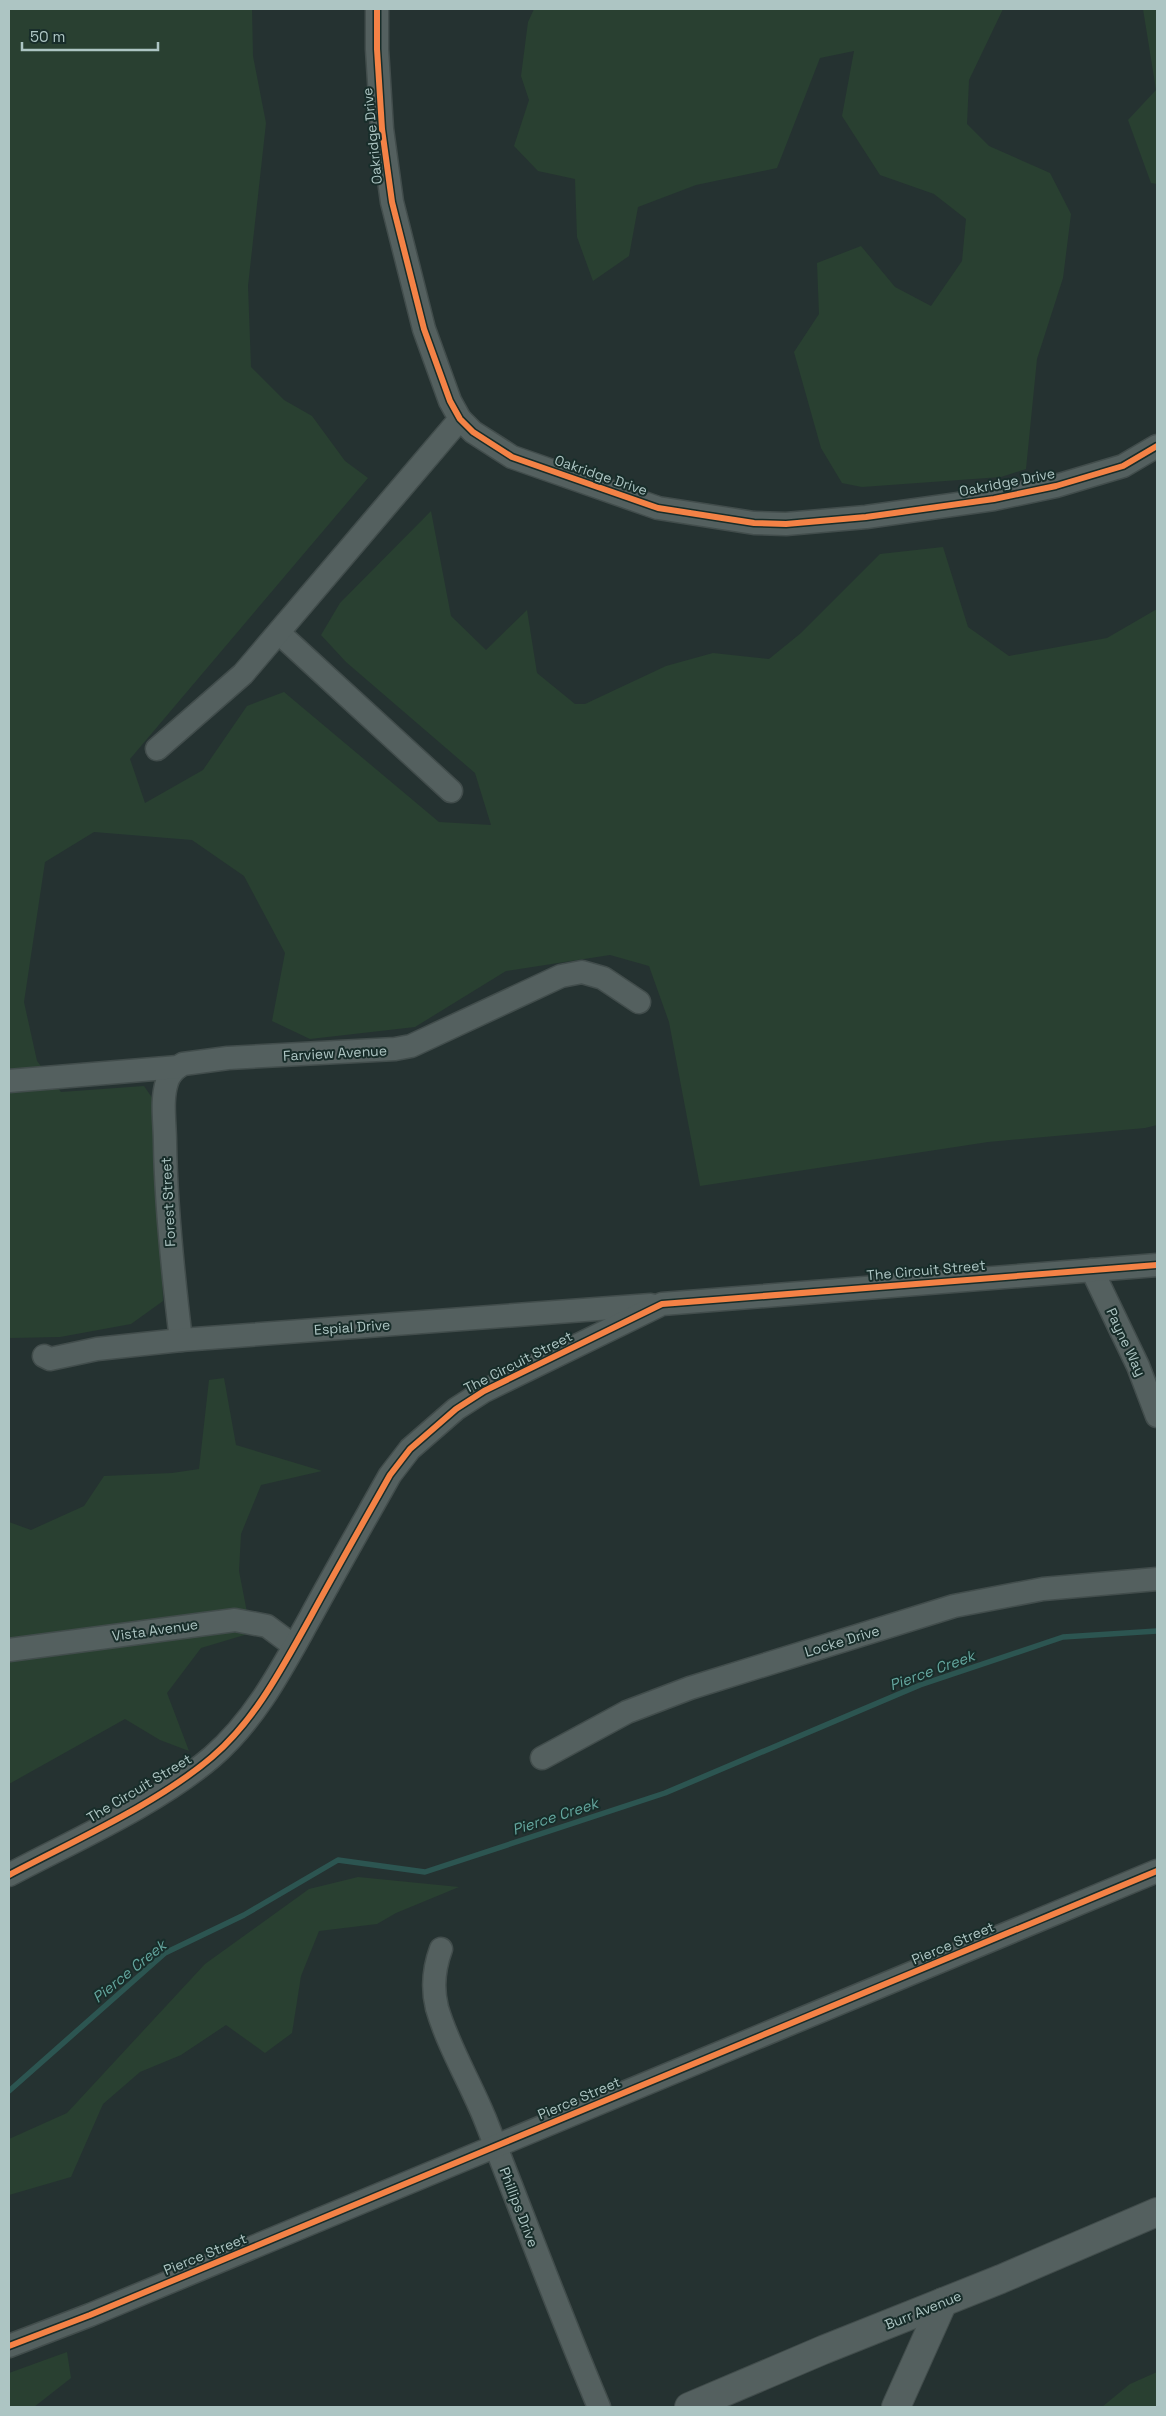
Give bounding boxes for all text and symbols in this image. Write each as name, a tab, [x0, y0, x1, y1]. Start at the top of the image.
scale bar	[22, 20, 159, 52]
text: 50 m	[30, 27, 65, 46]
street label: Oakridge Drive	[358, 87, 386, 185]
street label: Oakridge Drive	[552, 451, 650, 499]
street label: Oakridge Drive	[958, 464, 1056, 500]
street label: Farview Avenue	[283, 1041, 387, 1065]
street label: Forest Street	[157, 1157, 179, 1247]
street label: The Circuit Street	[866, 1256, 986, 1284]
street label: Payne Way	[1102, 1305, 1150, 1379]
street label: Espial Drive	[313, 1315, 391, 1339]
street label: The Circuit Street	[461, 1327, 575, 1397]
street label: Vista Avenue	[111, 1615, 199, 1645]
street label: Locke Drive	[802, 1621, 882, 1661]
water label: Pierce Creek	[887, 1645, 979, 1694]
street label: The Circuit Street	[83, 1750, 195, 1826]
water label: Pierce Creek	[509, 1793, 602, 1839]
street label: Pierce Street	[909, 1917, 997, 1969]
water label: Pierce Creek	[88, 1934, 171, 2007]
street label: Pierce Street	[535, 2072, 623, 2124]
street label: Phillips Drive	[496, 2164, 542, 2250]
street label: Pierce Street	[161, 2229, 249, 2279]
street label: Burr Avenue	[882, 2286, 964, 2334]

